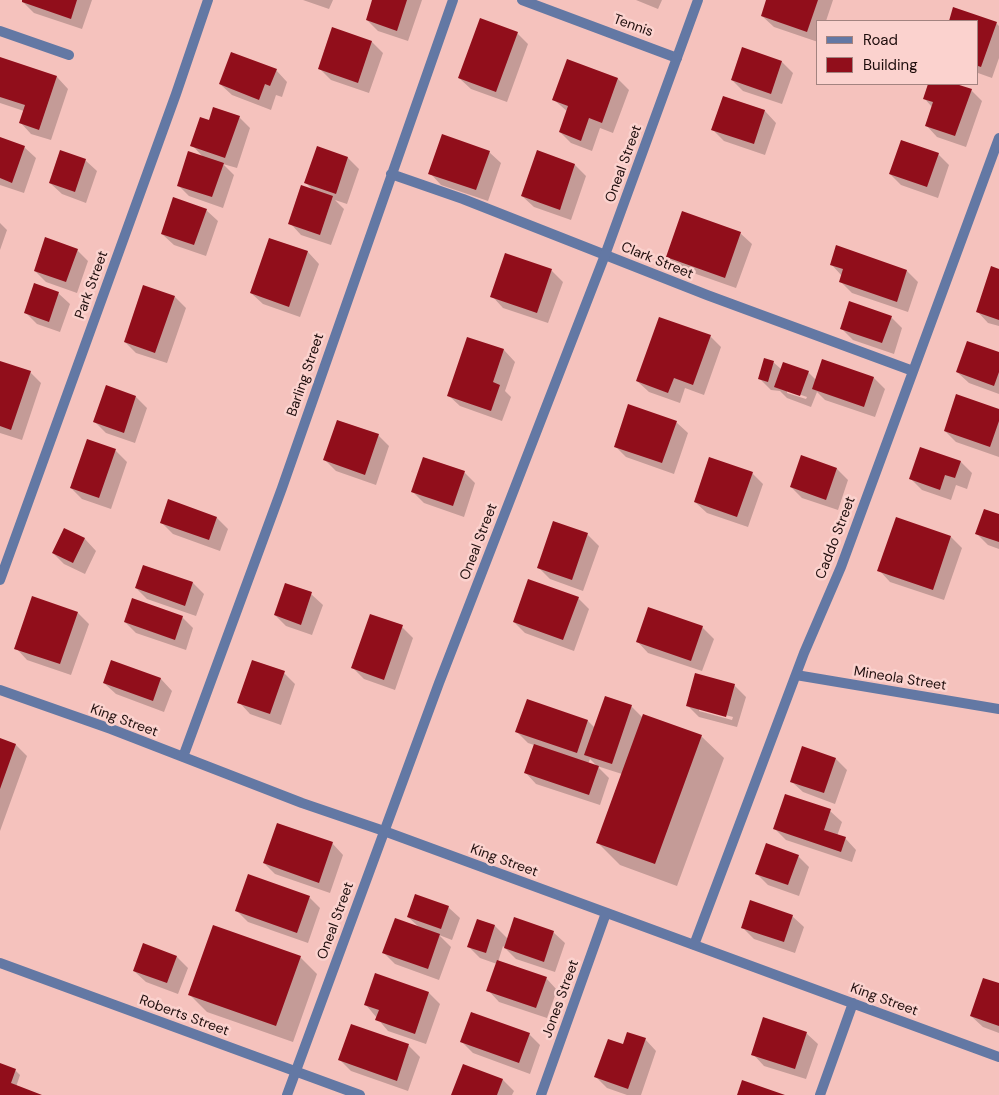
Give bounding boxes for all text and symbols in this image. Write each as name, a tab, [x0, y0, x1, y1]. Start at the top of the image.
street label: Tennis	[611, 11, 655, 41]
legend	[816, 20, 979, 85]
text: Road	[863, 30, 898, 50]
text: Building	[863, 55, 918, 75]
street label: Oneal Street	[602, 123, 646, 205]
street label: Clark Street	[618, 239, 696, 283]
street label: Park Street	[72, 249, 112, 321]
street label: Barling Street	[284, 331, 328, 419]
street label: Caddo Street	[813, 494, 859, 582]
street label: Oneal Street	[457, 501, 501, 583]
street label: Mineola Street	[852, 663, 948, 695]
street label: King Street	[88, 701, 160, 741]
street label: King Street	[468, 841, 540, 881]
street label: Oneal Street	[314, 880, 358, 962]
street label: Jones Street	[539, 958, 583, 1040]
street label: King Street	[848, 980, 920, 1020]
street label: Roberts Street	[137, 992, 231, 1040]

